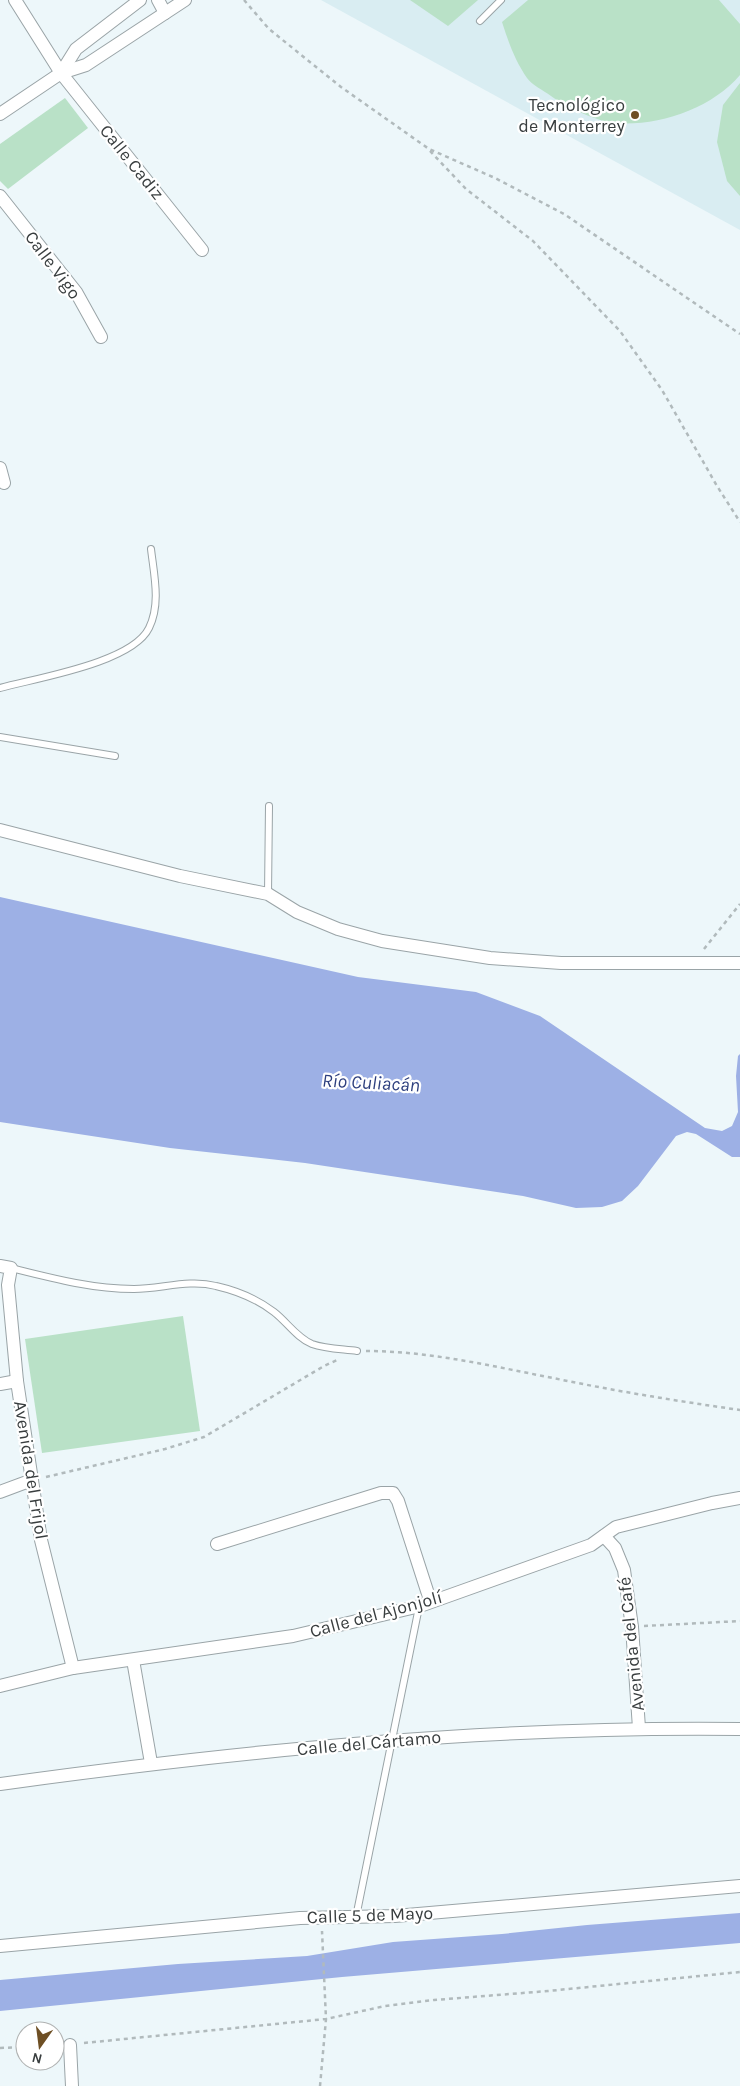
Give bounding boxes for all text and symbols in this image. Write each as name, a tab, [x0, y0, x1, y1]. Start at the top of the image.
place label: Tecnológico de Monterrey	[518, 94, 626, 137]
marker: Tecnológico de Monterrey	[629, 109, 641, 121]
street label: Calle Cadiz	[95, 120, 169, 204]
street label: Calle Vigo	[20, 226, 86, 304]
water label: Río Culiacán	[321, 1069, 420, 1097]
street label: Avenida del Frijol	[9, 1399, 53, 1541]
street label: Avenida del Café	[613, 1576, 649, 1712]
street label: Calle del Ajonjolí	[307, 1586, 445, 1642]
street label: Calle del Cártamo	[296, 1726, 442, 1760]
street label: Calle 5 de Mayo	[306, 1902, 434, 1928]
north arrow	[15, 2021, 65, 2071]
text: N	[30, 2049, 44, 2068]

